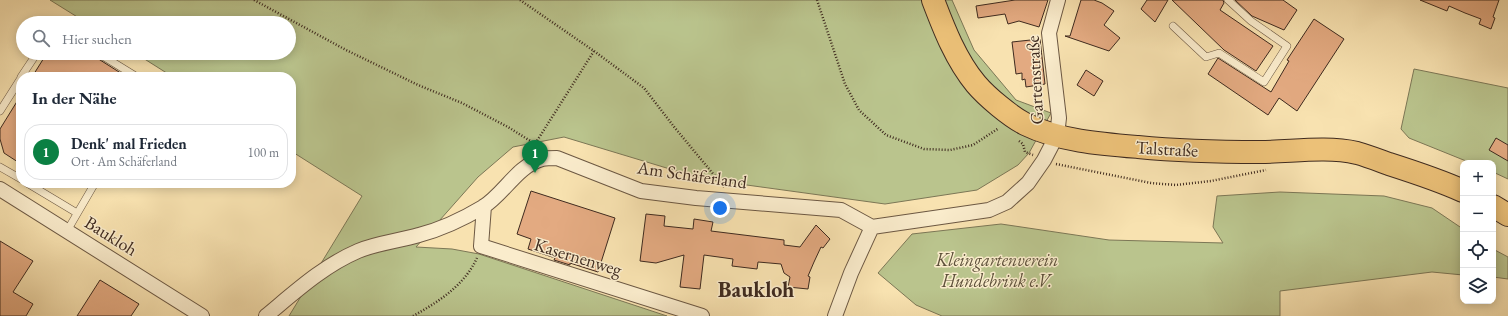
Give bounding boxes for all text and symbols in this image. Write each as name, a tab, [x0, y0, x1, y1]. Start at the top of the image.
search box	[16, 16, 296, 60]
icon: search	[30, 27, 52, 49]
text: Hier suchen	[62, 29, 132, 48]
street label: Gartenstraße	[1021, 35, 1048, 125]
text: In der Nähe	[32, 87, 117, 109]
text: Denk' mal Frieden	[71, 134, 187, 153]
street label: Talstraße	[1135, 135, 1199, 162]
pin: 1	[522, 140, 548, 173]
text: 1	[43, 144, 49, 161]
text: 100 m	[248, 144, 279, 161]
text: Ort · Am Schäferland	[71, 153, 177, 170]
street label: Am Schäferland	[635, 155, 749, 194]
map controls	[1460, 160, 1496, 304]
button: +	[1460, 160, 1496, 196]
button: −	[1460, 196, 1496, 232]
your location	[710, 198, 730, 218]
street label: Baukloh	[81, 210, 142, 261]
street label: Kasernenweg	[531, 232, 625, 281]
button: locate	[1460, 232, 1496, 268]
park label: Kleingartenverein Hundebrink e.V.	[935, 248, 1058, 292]
button: layers	[1460, 268, 1496, 304]
district label: Baukloh	[718, 275, 794, 304]

